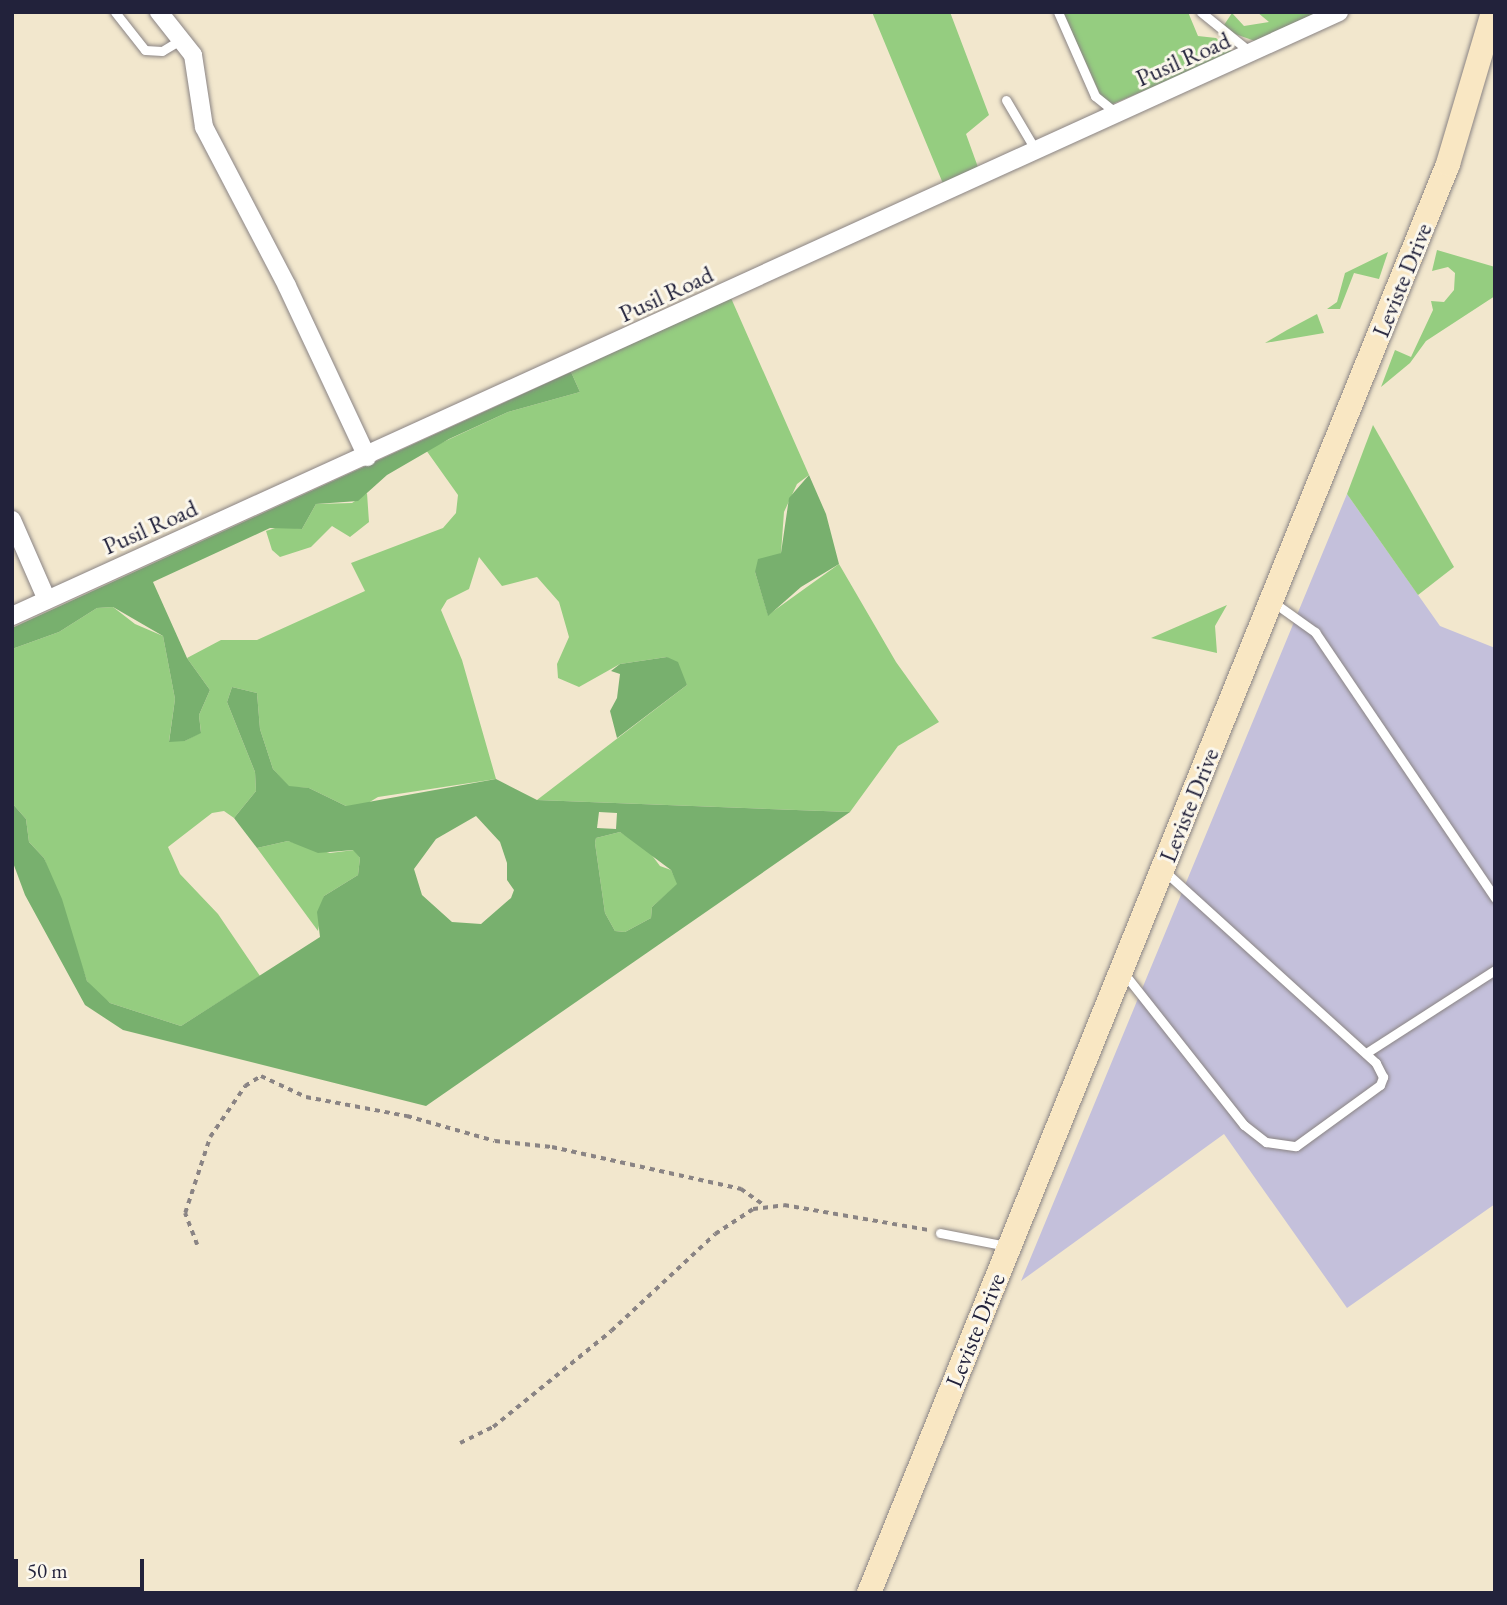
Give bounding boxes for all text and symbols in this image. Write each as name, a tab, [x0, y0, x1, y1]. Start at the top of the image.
street label: Pusil Road	[1131, 25, 1235, 93]
street label: Leviste Drive	[1366, 219, 1438, 341]
street label: Pusil Road	[614, 260, 718, 328]
street label: Pusil Road	[98, 493, 202, 561]
street label: Leviste Drive	[1153, 744, 1225, 866]
street label: Leviste Drive	[939, 1269, 1011, 1391]
scale bar	[18, 1546, 147, 1590]
text: 50 m	[27, 1557, 68, 1584]

